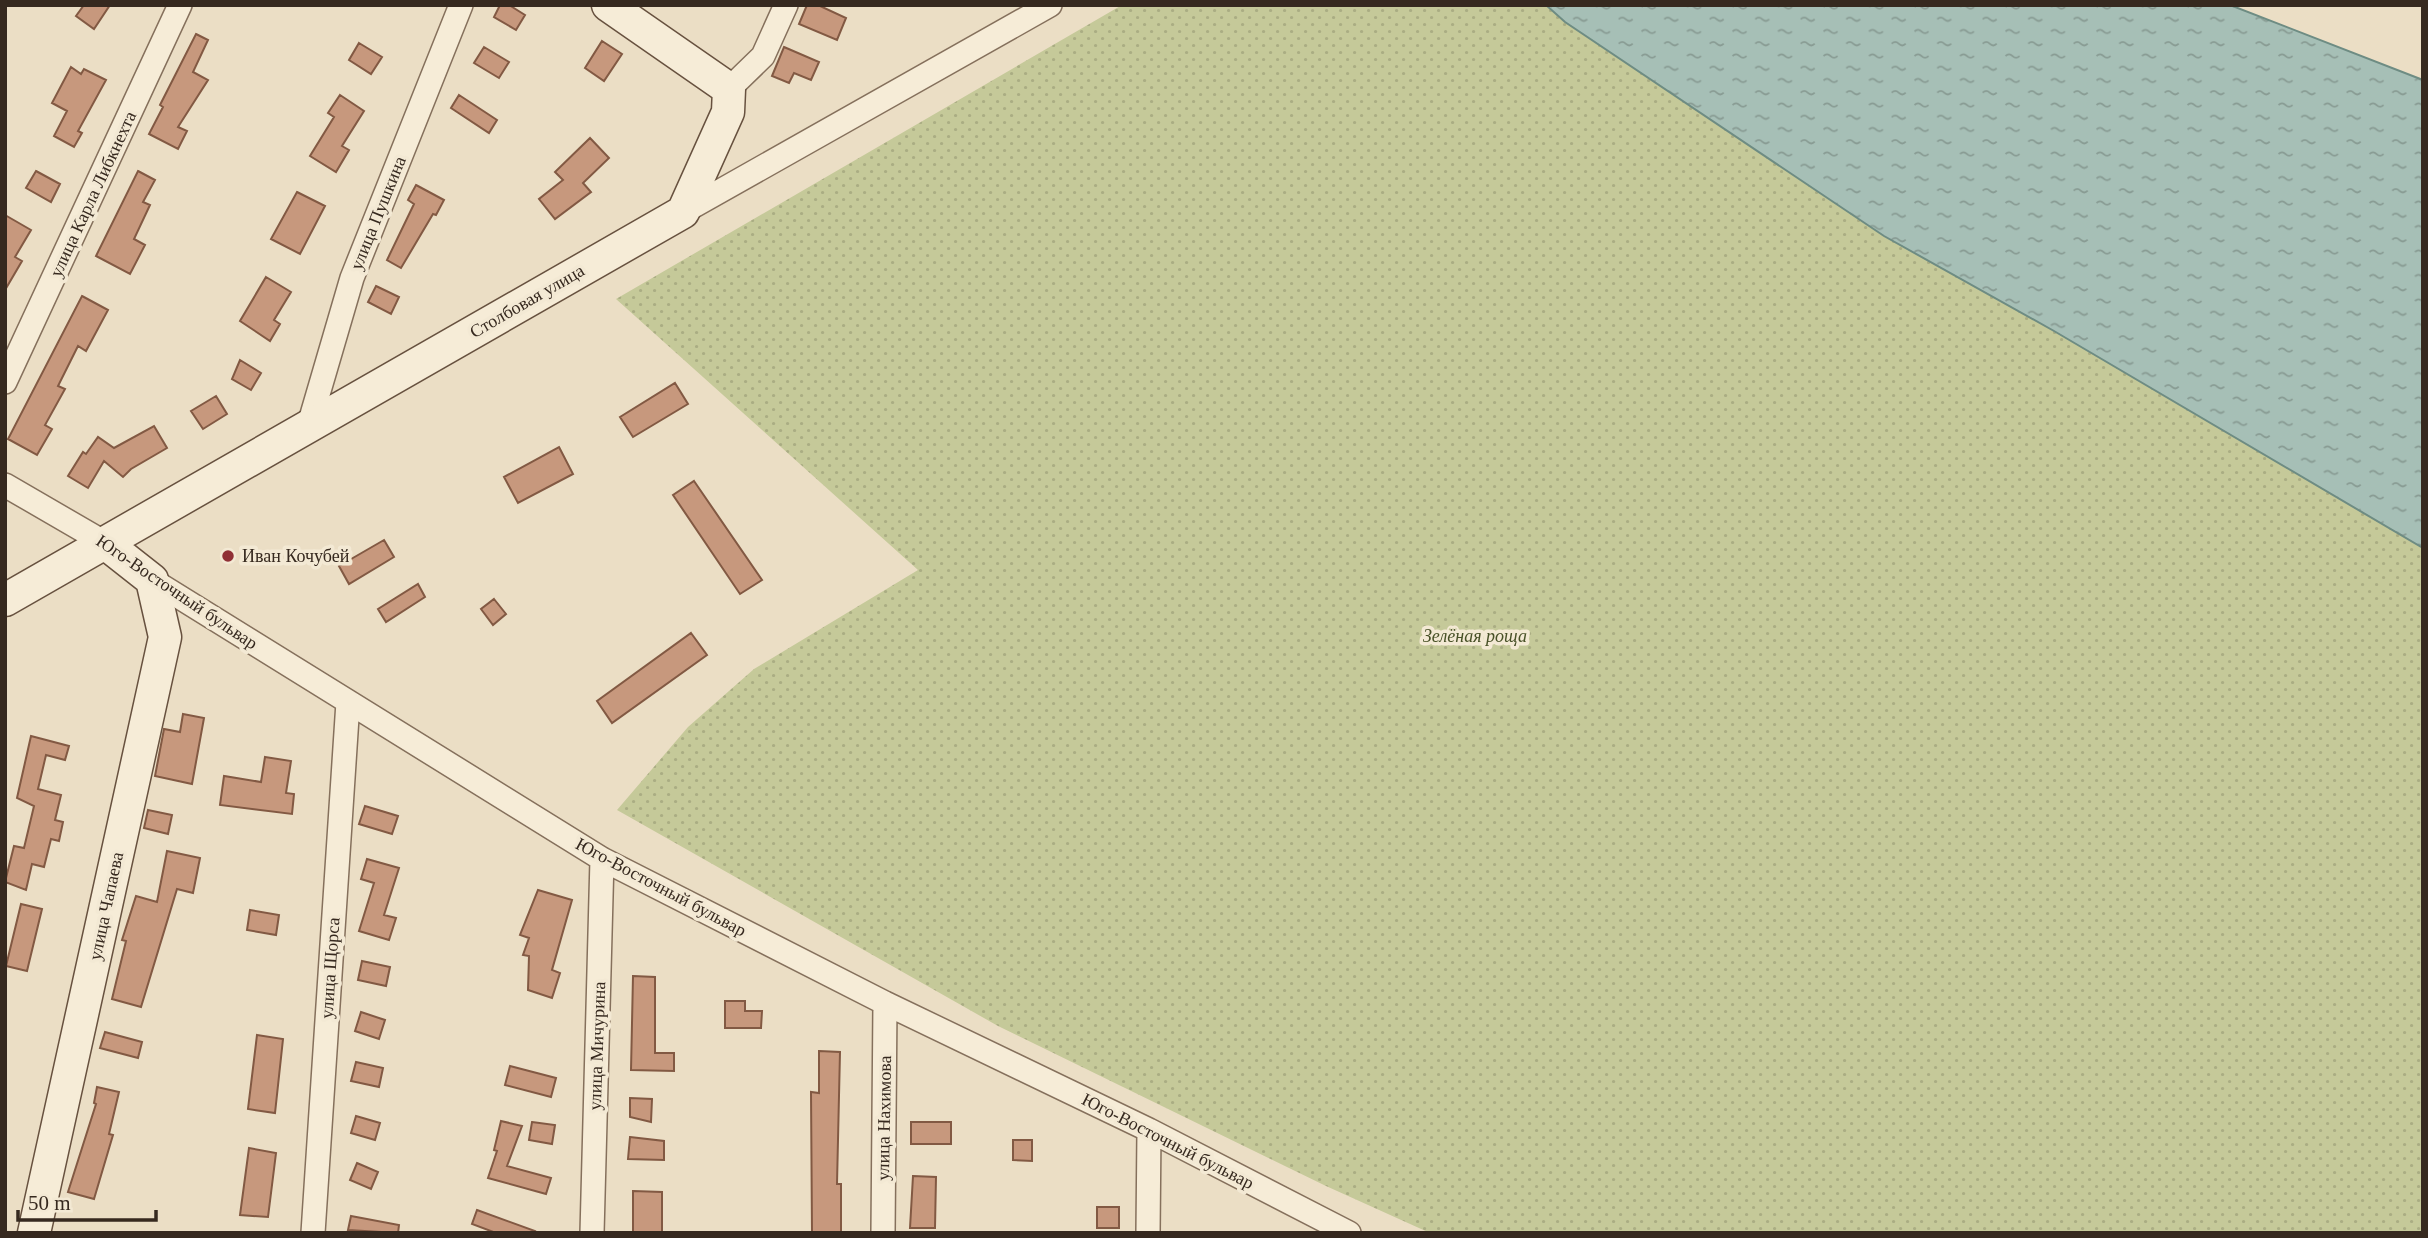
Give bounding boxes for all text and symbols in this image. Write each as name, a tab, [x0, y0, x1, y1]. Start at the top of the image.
street label: улица Карла Либкнехта	[46, 108, 140, 280]
street label: улица Пушкина	[346, 153, 410, 273]
street label: Столбовая улица	[466, 260, 588, 342]
street label: Юго-Восточный бульвар	[93, 531, 261, 653]
place label: Иван Кочубей	[242, 546, 350, 566]
marker: Иван Кочубей	[220, 548, 236, 564]
park label: Зелёная роща	[1423, 626, 1527, 646]
street label: Юго-Восточный бульвар	[572, 834, 750, 940]
street label: улица Чапаева	[85, 850, 127, 962]
street label: улица Щорса	[316, 917, 344, 1019]
street label: улица Мичурина	[585, 981, 609, 1111]
street label: улица Нахимова	[873, 1055, 895, 1181]
street label: Юго-Восточный бульвар	[1079, 1089, 1257, 1193]
scale bar	[18, 1178, 156, 1222]
text: 50 m	[28, 1191, 71, 1215]

